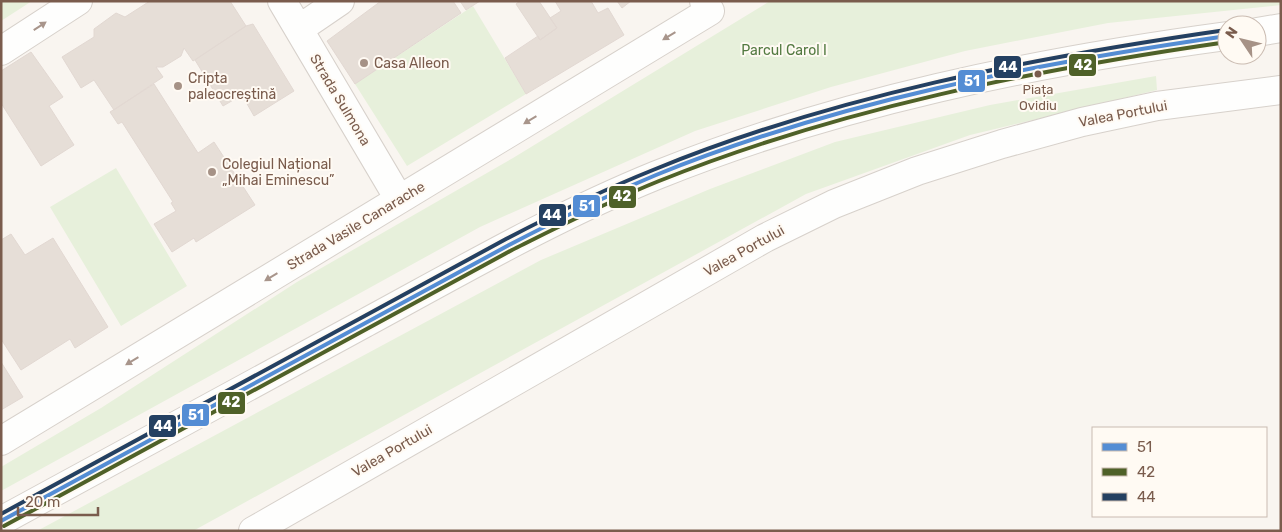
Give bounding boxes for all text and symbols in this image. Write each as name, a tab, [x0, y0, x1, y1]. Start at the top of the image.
north arrow	[1217, 15, 1267, 65]
one-way arrow	[33, 21, 46, 31]
text: N	[1222, 24, 1242, 42]
one-way arrow	[662, 31, 675, 40]
park label: Parcul Carol I	[741, 42, 827, 59]
street label: Strada Sulmona	[306, 51, 374, 149]
line badge: 42	[1068, 53, 1097, 77]
place label: Casa Alleon	[374, 55, 450, 72]
line badge: 44	[993, 55, 1022, 79]
marker: Casa Alleon	[358, 57, 370, 69]
text: 42	[1074, 57, 1092, 74]
text: 44	[998, 59, 1018, 76]
line badge: 51	[957, 69, 986, 93]
marker: Piața Ovidiu	[1033, 69, 1043, 79]
place label: Cripta paleocreștină	[188, 70, 276, 103]
text: 51	[964, 73, 980, 90]
marker: Cripta paleocreștină	[172, 80, 184, 92]
place label: Piața Ovidiu	[1019, 82, 1057, 113]
street label: Valea Portului	[1077, 97, 1169, 131]
one-way arrow	[523, 116, 536, 125]
place label: Colegiul Național „Mihai Eminescu”	[222, 156, 334, 189]
marker: Colegiul Național „Mihai Eminescu”	[206, 166, 218, 178]
street label: Strada Vasile Canarache	[284, 178, 428, 274]
line badge: 42	[608, 185, 637, 209]
text: 42	[613, 188, 631, 205]
line badge: 51	[572, 194, 601, 218]
text: 51	[579, 198, 595, 215]
line badge: 44	[538, 203, 567, 227]
text: 44	[542, 207, 562, 224]
street label: Valea Portului	[701, 222, 787, 280]
one-way arrow	[265, 273, 278, 282]
one-way arrow	[126, 357, 139, 366]
line badge: 42	[217, 391, 246, 415]
text: 42	[222, 394, 240, 411]
line badge: 51	[181, 403, 210, 427]
text: 51	[188, 407, 204, 424]
line badge: 44	[148, 414, 177, 438]
text: 44	[153, 418, 173, 435]
street label: Valea Portului	[349, 421, 435, 481]
legend	[1092, 427, 1267, 517]
text: 51	[1137, 438, 1152, 456]
text: 42	[1137, 463, 1155, 481]
scale bar	[18, 484, 98, 516]
text: 44	[1137, 488, 1156, 506]
text: 20 m	[25, 493, 60, 511]

